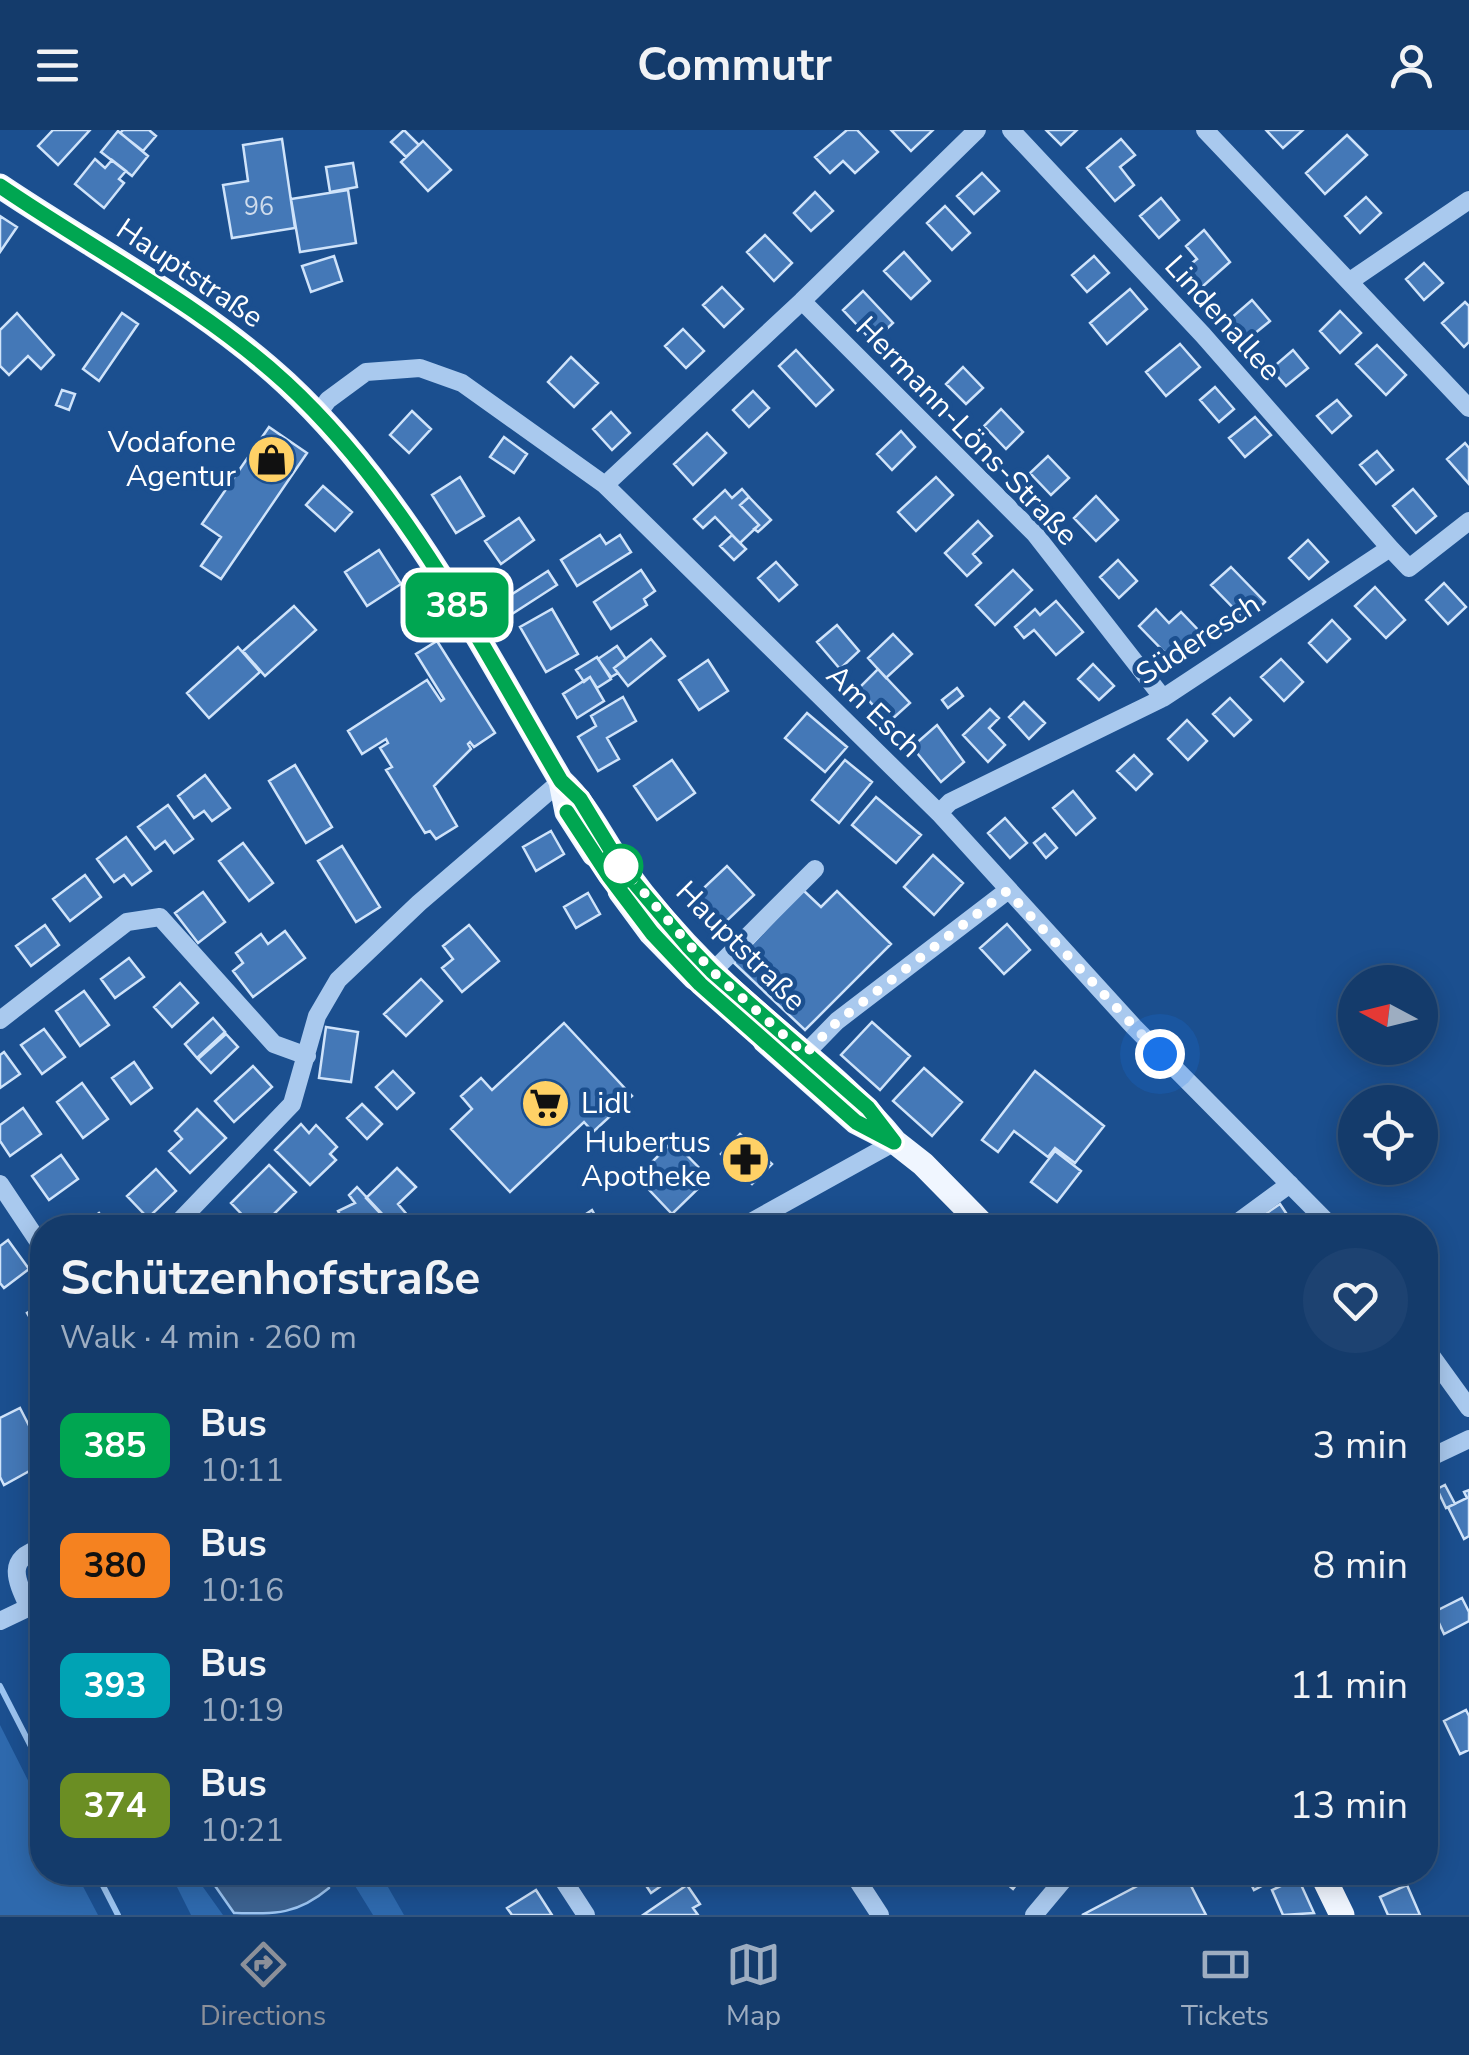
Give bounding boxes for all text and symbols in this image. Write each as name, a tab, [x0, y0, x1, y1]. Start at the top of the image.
text: Commutr	[637, 35, 832, 96]
icon: menu	[30, 38, 85, 93]
icon: person	[1384, 38, 1439, 93]
house number: 96	[244, 190, 274, 224]
street label: Hauptstraße	[108, 209, 271, 338]
street label: Lindenallee	[1155, 247, 1290, 390]
street label: Hermann-Löns-Straße	[846, 308, 1087, 555]
place label: Vodafone Agentur	[107, 422, 236, 497]
shop icon: Vodafone Agentur	[245, 433, 297, 485]
line badge: 385	[400, 572, 514, 638]
text: 385	[425, 582, 489, 629]
street label: Süderesch	[1128, 584, 1268, 695]
street label: Am Esch	[817, 656, 930, 767]
unlabelled marker	[600, 845, 642, 887]
street label: Hauptstraße	[666, 872, 815, 1021]
north arrow	[1338, 965, 1438, 1065]
map controls	[1338, 965, 1438, 1185]
your location	[1135, 1029, 1185, 1079]
supermarket icon: Lidl	[520, 1077, 572, 1129]
place label: Lidl	[581, 1083, 631, 1124]
button: locate	[1338, 1085, 1438, 1185]
place label: Hubertus Apotheke	[581, 1122, 711, 1197]
pharmacy icon: Hubertus Apotheke	[720, 1133, 772, 1185]
text: Schützenhofstraße	[60, 1245, 480, 1311]
button: heart	[1303, 1248, 1408, 1353]
text: Walk · 4 min · 260 m	[60, 1316, 357, 1359]
text: Bus	[200, 1398, 267, 1449]
text: 3 min	[1313, 1420, 1408, 1471]
text: 385	[83, 1422, 147, 1469]
text: 10:11	[200, 1449, 284, 1492]
text: Bus	[200, 1518, 267, 1569]
text: 8 min	[1313, 1540, 1408, 1591]
text: 380	[83, 1542, 147, 1589]
text: 10:16	[200, 1569, 284, 1612]
text: Bus	[200, 1638, 267, 1689]
text: 11 min	[1290, 1660, 1408, 1711]
text: 393	[83, 1662, 147, 1709]
text: 10:19	[200, 1689, 284, 1732]
text: Bus	[200, 1758, 267, 1809]
text: 13 min	[1290, 1780, 1408, 1831]
text: 374	[83, 1782, 147, 1829]
text: 10:21	[200, 1809, 284, 1852]
tab: Directions	[200, 1937, 326, 2035]
tab: Map	[726, 1937, 781, 2035]
tab: Tickets	[1181, 1937, 1269, 2035]

